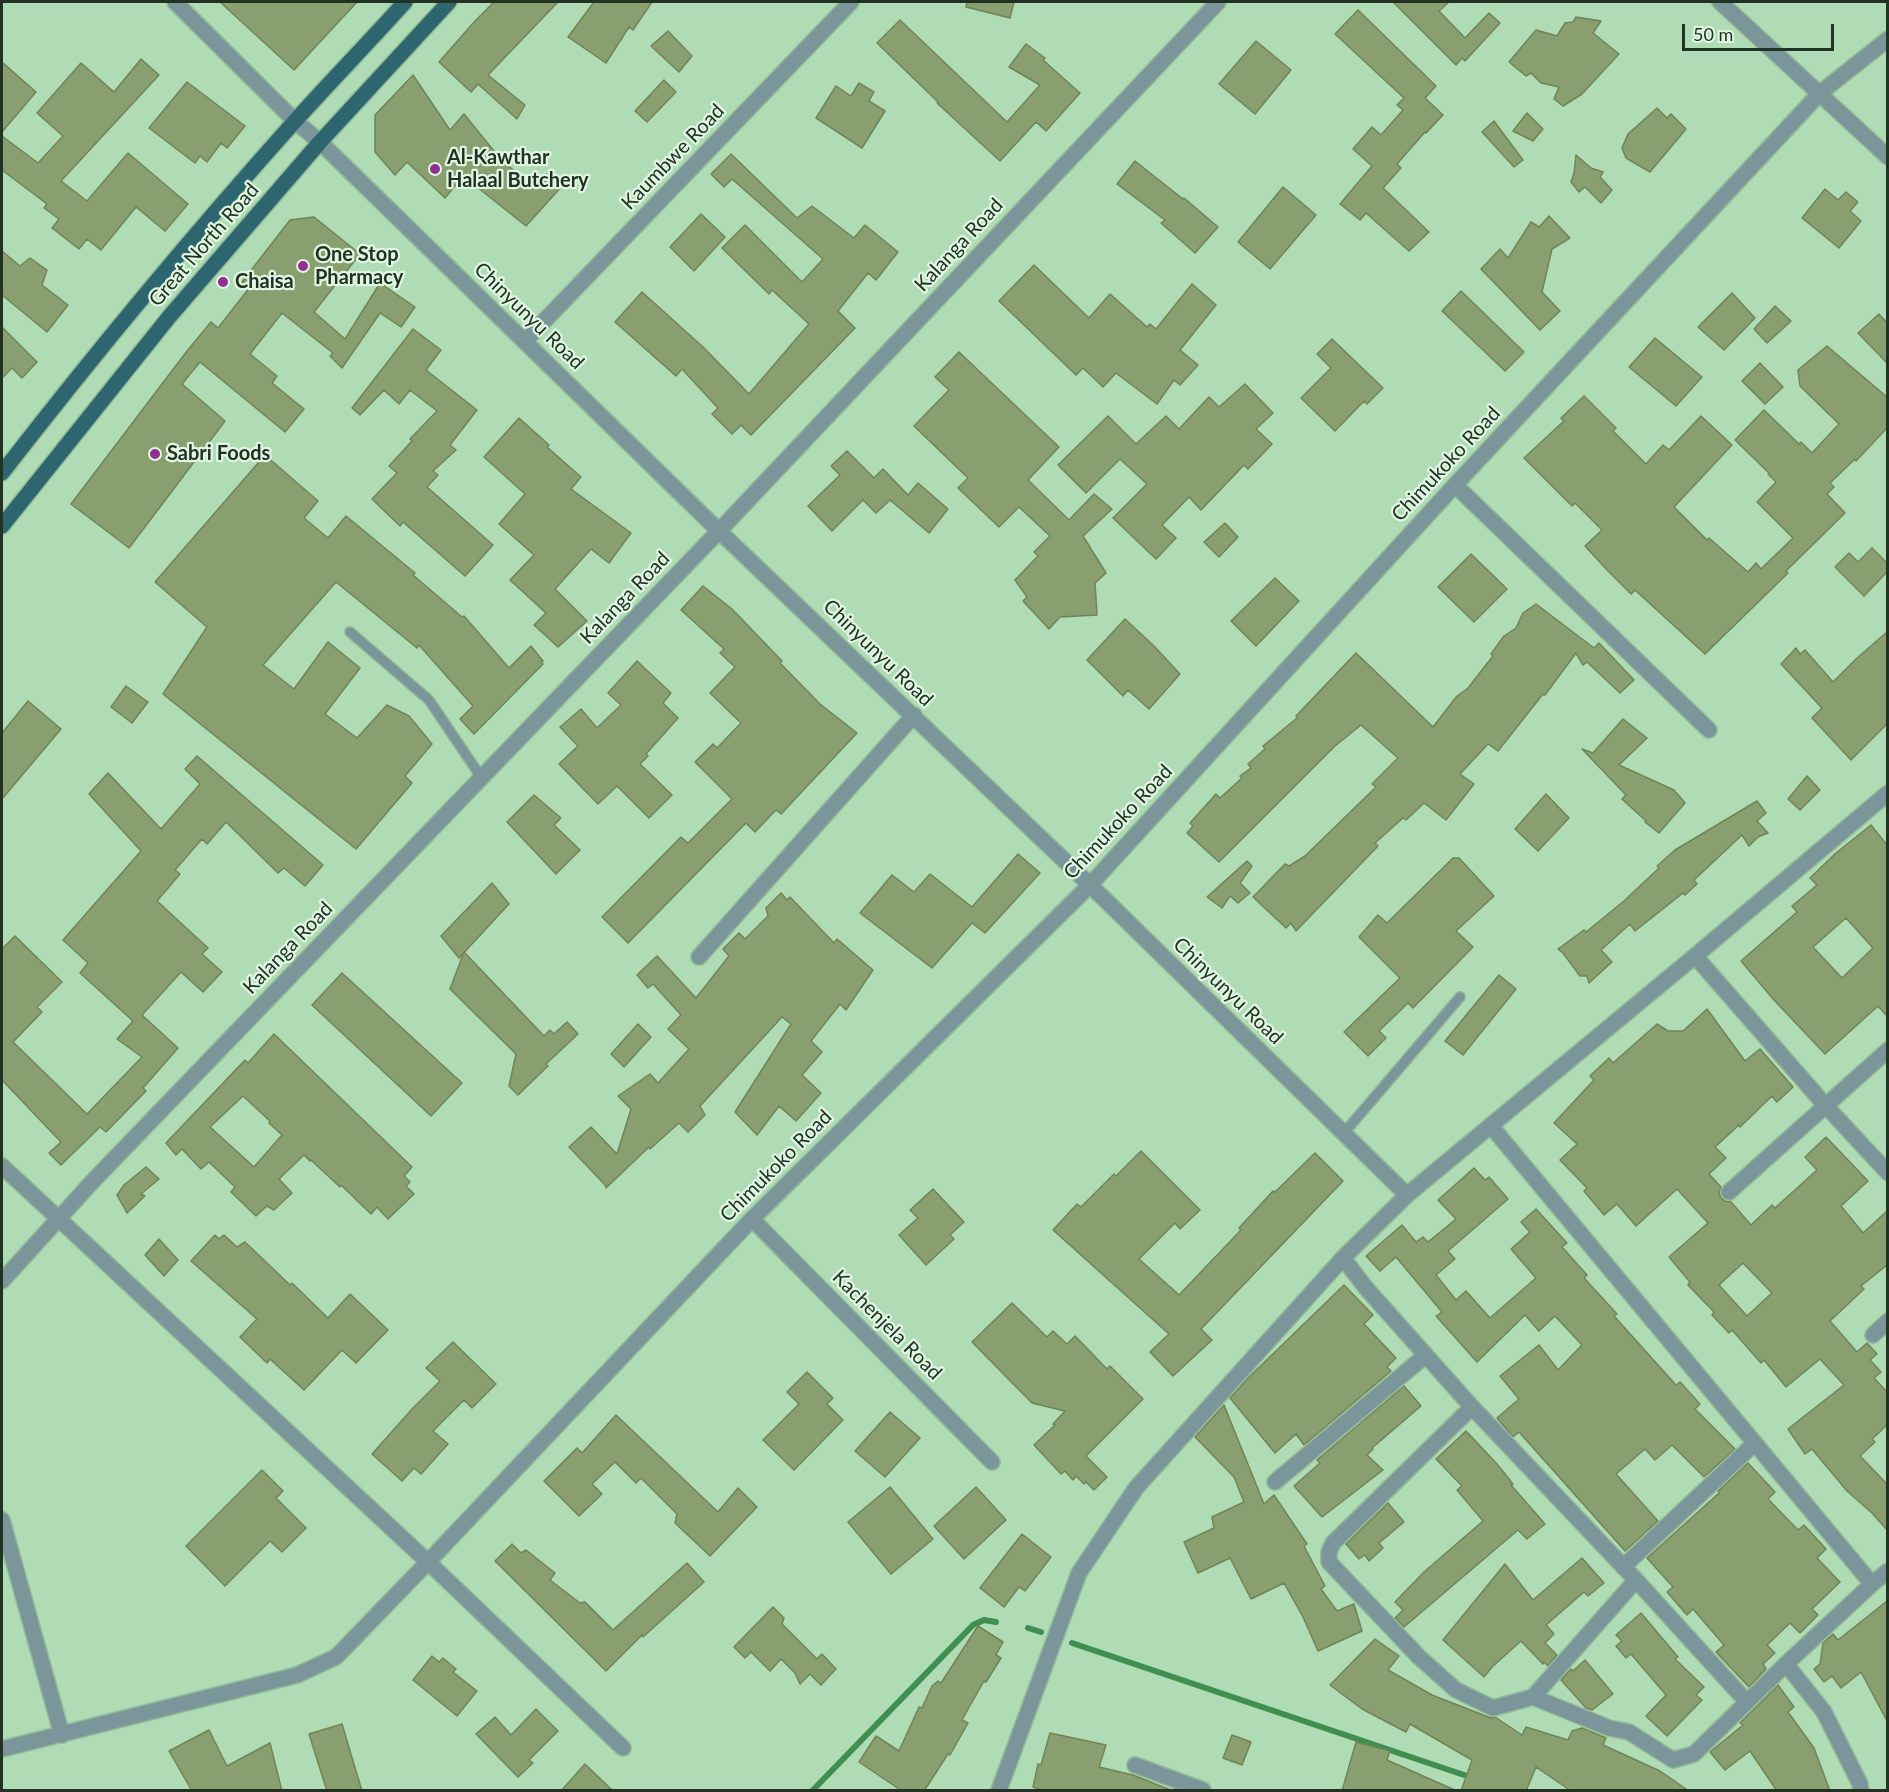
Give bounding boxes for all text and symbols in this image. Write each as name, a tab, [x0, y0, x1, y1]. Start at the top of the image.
scale bar	[1685, 12, 1836, 50]
text: 50 m	[1693, 23, 1733, 45]
street label: Kaumbwe Road	[617, 99, 729, 215]
place label: Al-Kawthar Halaal Butchery	[447, 146, 589, 193]
marker: Al-Kawthar Halaal Butchery	[428, 162, 442, 176]
street label: Great North Road	[144, 178, 264, 312]
street label: Kalanga Road	[910, 193, 1008, 297]
place label: One Stop Pharmacy	[315, 243, 403, 290]
street label: Chinyunyu Road	[469, 258, 589, 374]
marker: One Stop Pharmacy	[296, 259, 310, 273]
place label: Chaisa	[235, 270, 294, 294]
marker: Chaisa	[216, 275, 230, 289]
street label: Chimukoko Road	[1387, 402, 1505, 526]
place label: Sabri Foods	[167, 442, 270, 466]
marker: Sabri Foods	[148, 447, 162, 461]
street label: Kalanga Road	[575, 547, 675, 649]
street label: Chinyunyu Road	[818, 595, 938, 711]
street label: Chimukoko Road	[1059, 760, 1177, 884]
street label: Kalanga Road	[238, 897, 338, 999]
street label: Chinyunyu Road	[1168, 933, 1288, 1049]
street label: Chimukoko Road	[715, 1105, 837, 1227]
street label: Kachenjela Road	[827, 1265, 947, 1385]

